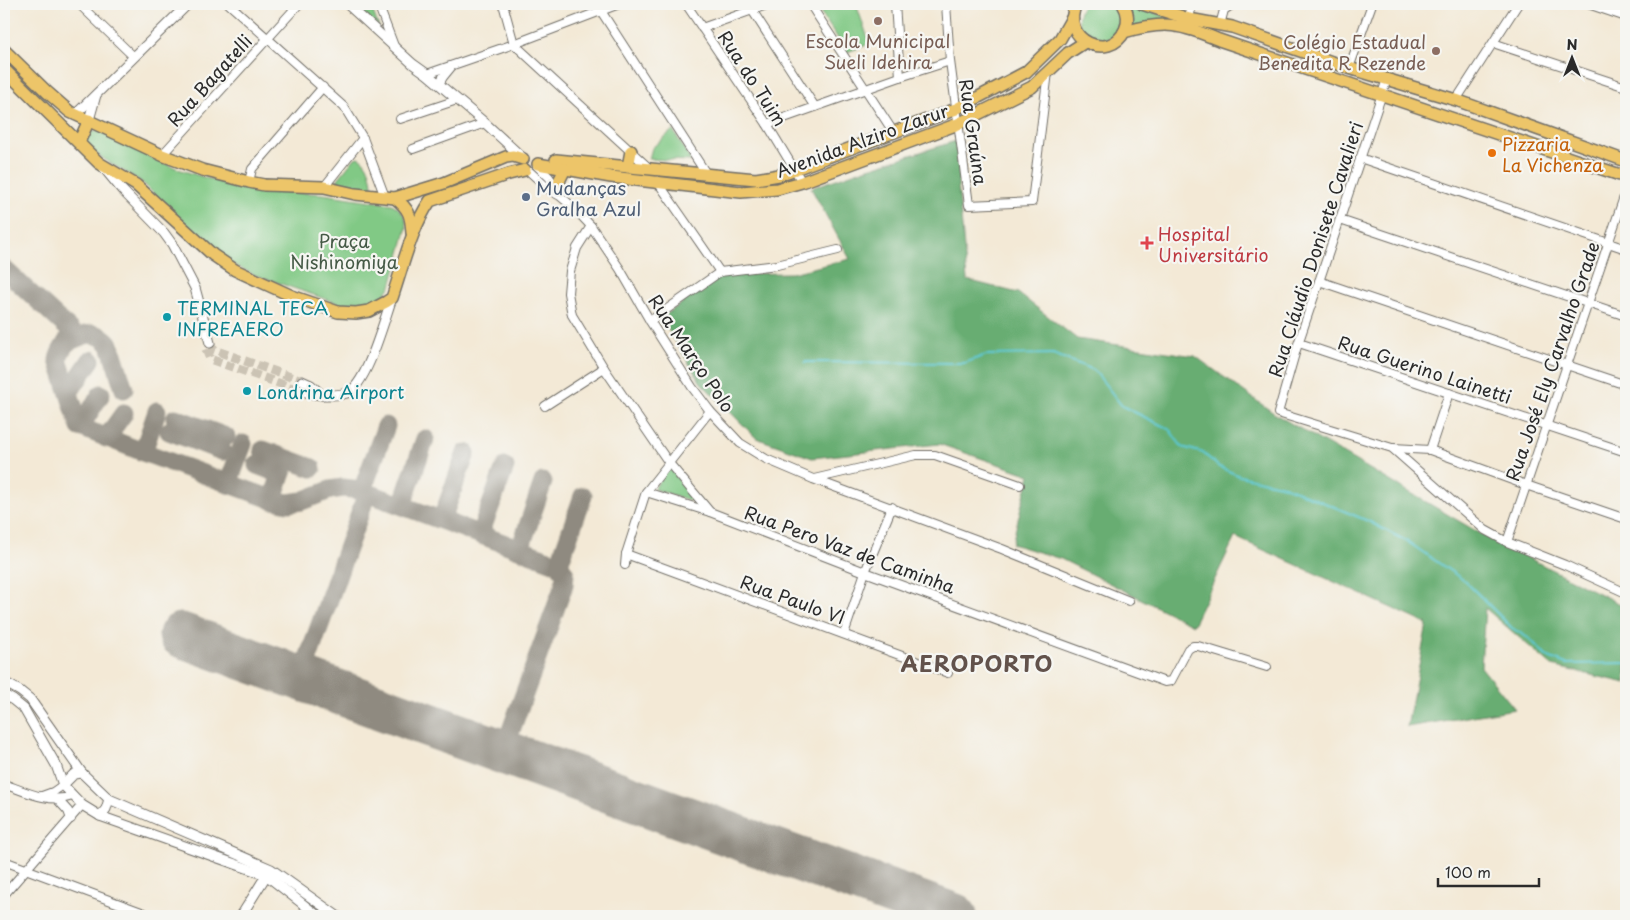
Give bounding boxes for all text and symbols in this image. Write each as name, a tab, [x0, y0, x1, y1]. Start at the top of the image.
marker: Escola Municipal Sueli Idehira	[872, 15, 884, 27]
street label: Rua do Tuim	[712, 25, 794, 131]
place label: Escola Municipal Sueli Idehira	[806, 27, 950, 75]
street label: Rua Bagatelli	[160, 28, 258, 132]
place label: Colégio Estadual Benedita R Rezende	[1258, 28, 1426, 76]
north arrow	[1548, 32, 1598, 82]
text: N	[1566, 34, 1578, 55]
marker: Colégio Estadual Benedita R Rezende	[1430, 45, 1442, 57]
street label: Rua Graúna	[953, 77, 995, 188]
street label: Avenida Alziro Zarur	[772, 96, 953, 184]
street label: Rua Cláudio Donisete Cavalieri	[1261, 118, 1369, 380]
place label: Pizzaria La Vichenza	[1502, 130, 1604, 178]
marker: Pizzaria La Vichenza	[1486, 147, 1498, 159]
place label: Mudanças Gralha Azul	[536, 174, 641, 222]
marker: Mudanças Gralha Azul	[520, 191, 532, 203]
place label: Hospital Universitário	[1158, 220, 1268, 268]
park label: Praça Nishinomiya	[290, 227, 399, 275]
marker: Hospital Universitário	[1140, 236, 1154, 250]
street label: Rua José Ely Carvalho Grade	[1498, 238, 1606, 484]
street label: Rua Março Polo	[642, 289, 742, 417]
place label: TERMINAL TECA INFREAERO	[177, 294, 329, 342]
marker: TERMINAL TECA INFREAERO	[161, 311, 173, 323]
street label: Rua Guerino Lainetti	[1335, 328, 1515, 410]
place label: Londrina Airport	[257, 378, 404, 405]
marker: Londrina Airport	[241, 385, 253, 397]
street label: Rua Pero Vaz de Caminha	[741, 498, 960, 600]
street label: Rua Paulo VI	[737, 568, 849, 630]
district label: AEROPORTO	[901, 646, 1053, 679]
scale bar	[1438, 855, 1539, 887]
text: 100 m	[1445, 860, 1491, 883]

